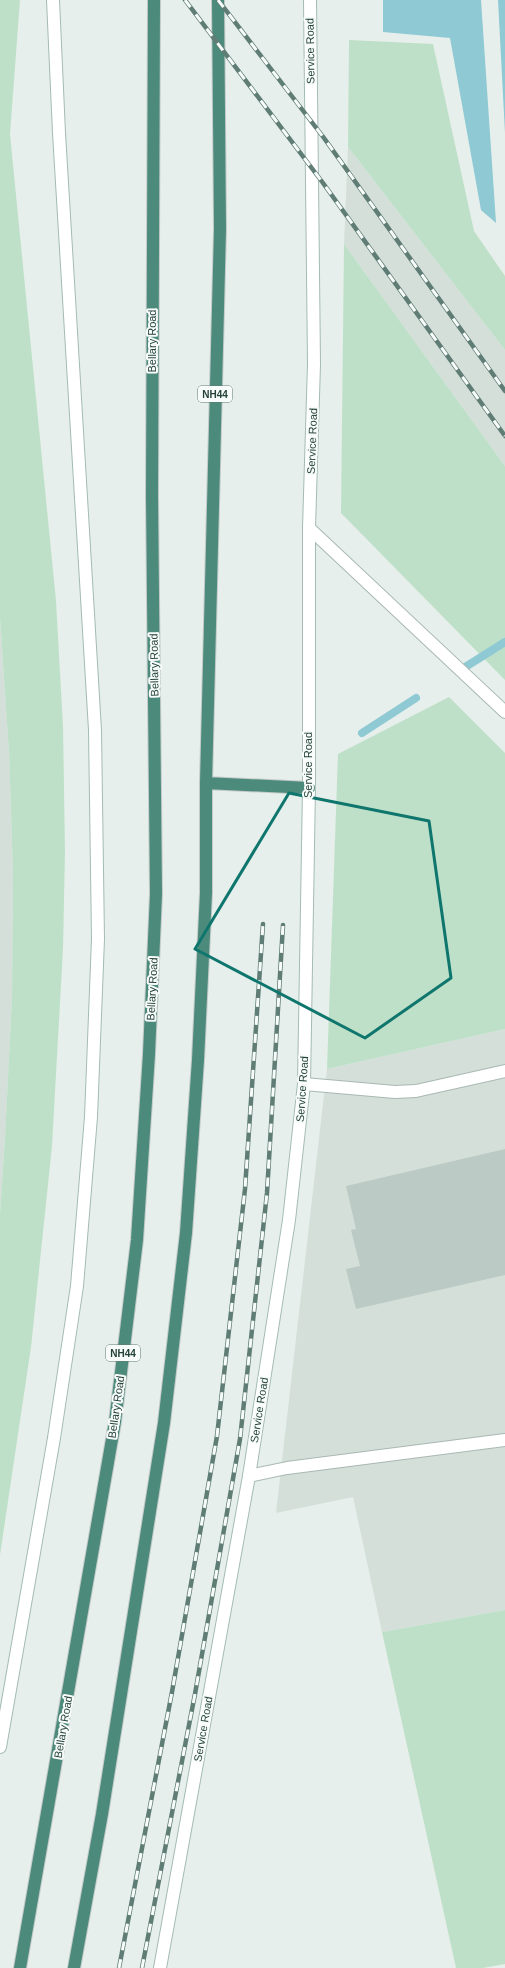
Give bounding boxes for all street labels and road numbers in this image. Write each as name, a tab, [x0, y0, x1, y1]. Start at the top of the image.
street label: Service Road	[303, 18, 317, 84]
street label: Bellary Road	[146, 310, 158, 372]
road number: NH44	[198, 386, 232, 402]
street label: Service Road	[305, 408, 319, 474]
street label: Bellary Road	[147, 633, 161, 697]
street label: Service Road	[302, 732, 314, 798]
street label: Bellary Road	[144, 957, 160, 1021]
street label: Service Road	[294, 1056, 310, 1122]
road number: NH44	[106, 1345, 140, 1361]
street label: Bellary Road	[106, 1375, 126, 1439]
street label: Service Road	[248, 1376, 270, 1444]
street label: Bellary Road	[52, 1695, 74, 1759]
street label: Service Road	[191, 1695, 215, 1763]

